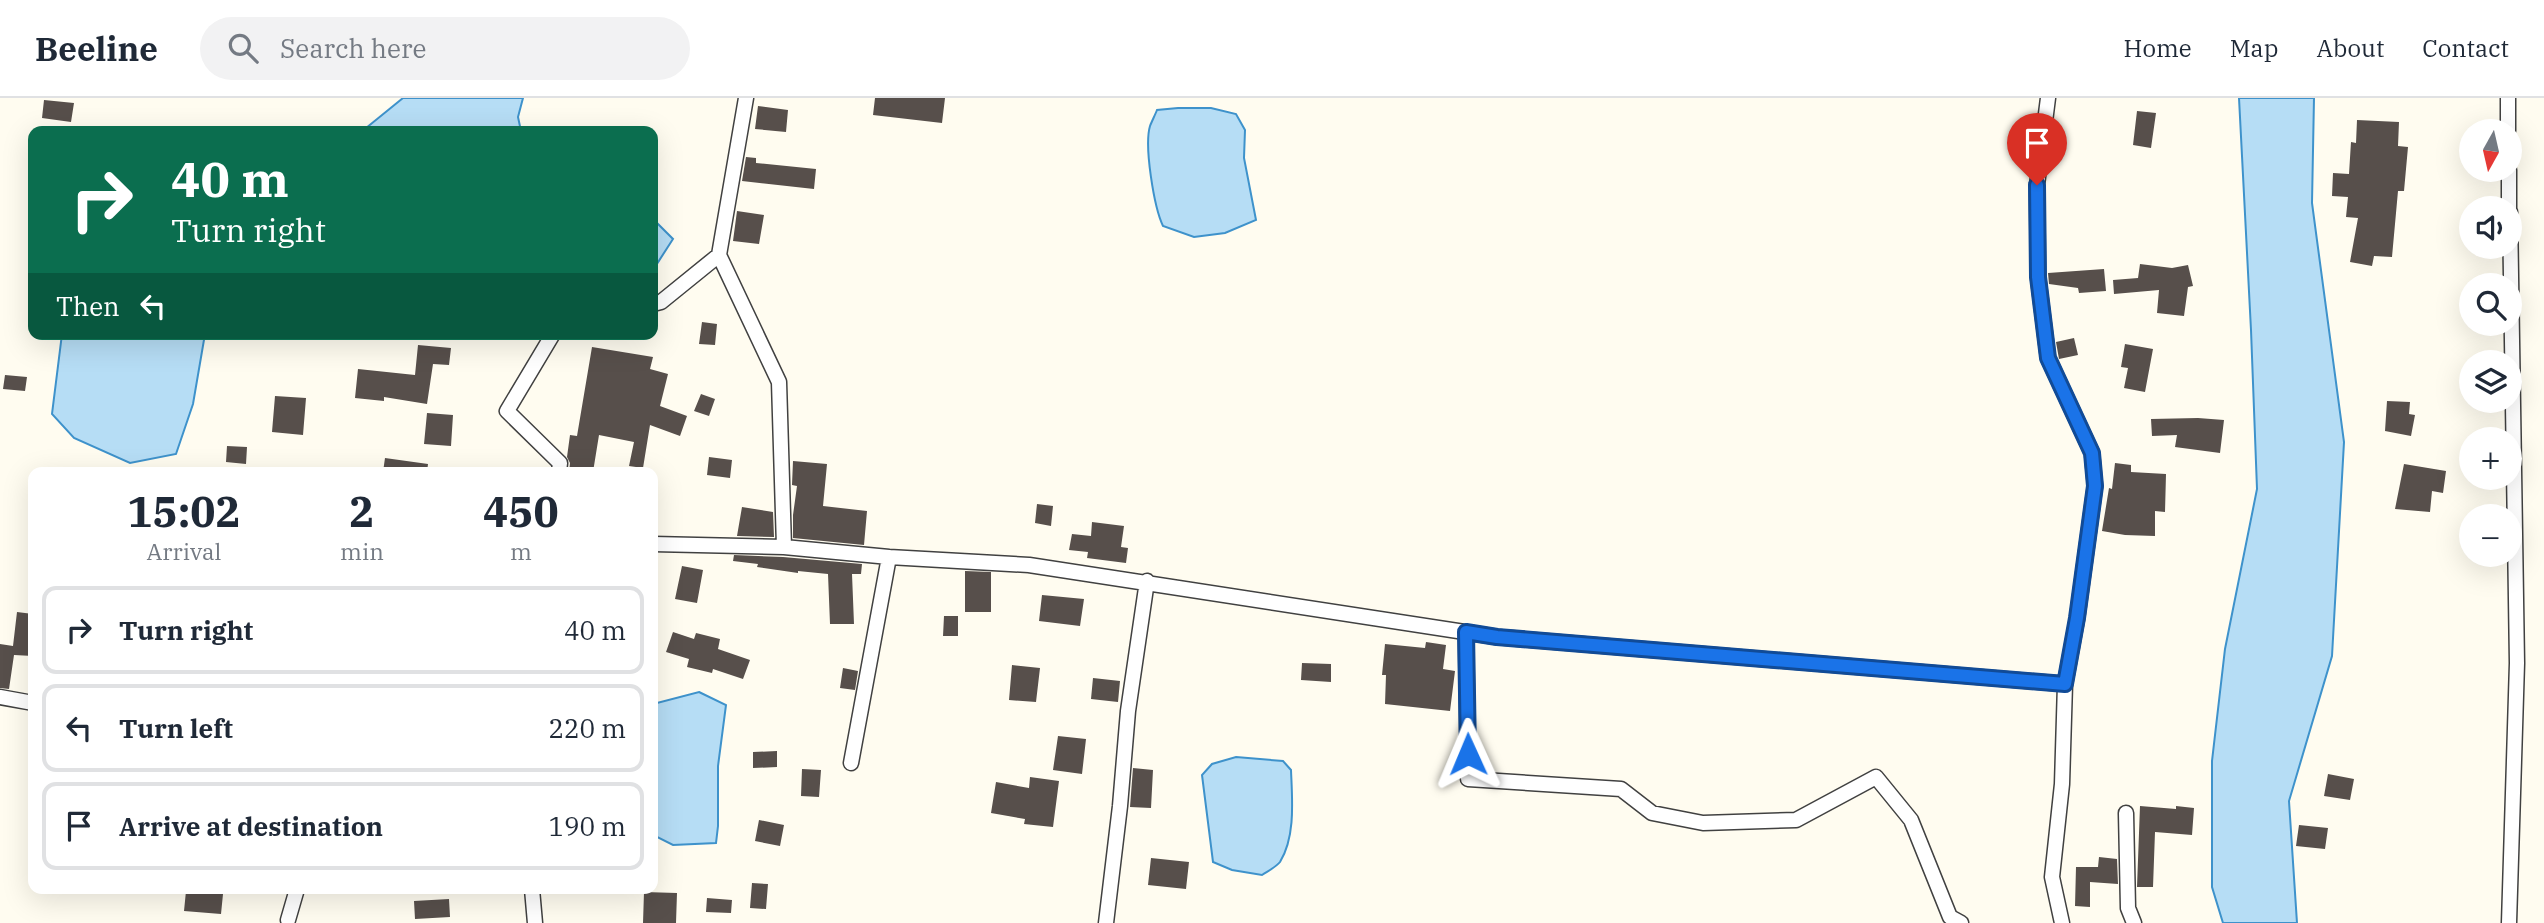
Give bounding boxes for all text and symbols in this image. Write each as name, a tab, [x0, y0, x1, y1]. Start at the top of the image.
search box	[200, 17, 690, 80]
text: Beeline	[35, 27, 158, 70]
icon: search	[224, 29, 262, 67]
text: Search here	[280, 31, 426, 65]
text: Home	[2124, 32, 2192, 64]
text: Map	[2230, 32, 2278, 64]
text: About	[2316, 32, 2384, 64]
text: Contact	[2422, 32, 2509, 64]
pin	[2007, 113, 2067, 185]
north arrow	[2459, 119, 2522, 182]
map controls	[2459, 119, 2522, 567]
icon: arrive	[2018, 124, 2056, 162]
text: 40 m	[171, 147, 289, 210]
icon: right	[56, 154, 147, 245]
button: sound	[2459, 196, 2522, 259]
text: Turn right	[171, 209, 326, 251]
button: search	[2459, 273, 2522, 336]
icon: left	[134, 287, 172, 325]
text: Then	[56, 289, 120, 323]
button: layers	[2459, 350, 2522, 413]
button: +	[2459, 427, 2522, 490]
text: 15:02	[127, 484, 241, 539]
text: 2	[349, 484, 375, 539]
text: 450	[483, 484, 559, 539]
button: −	[2459, 504, 2522, 567]
text: Arrival	[147, 536, 221, 566]
text: min	[340, 536, 384, 566]
text: m	[510, 536, 532, 566]
icon: right	[60, 611, 98, 649]
text: Turn right	[119, 613, 253, 647]
text: 40 m	[564, 613, 626, 647]
icon: left	[60, 709, 98, 747]
text: Turn left	[119, 711, 233, 745]
text: 220 m	[548, 711, 626, 745]
position arrow	[1431, 717, 1505, 791]
icon: arrive	[60, 807, 98, 845]
text: Arrive at destination	[119, 809, 383, 843]
text: 190 m	[548, 809, 626, 843]

